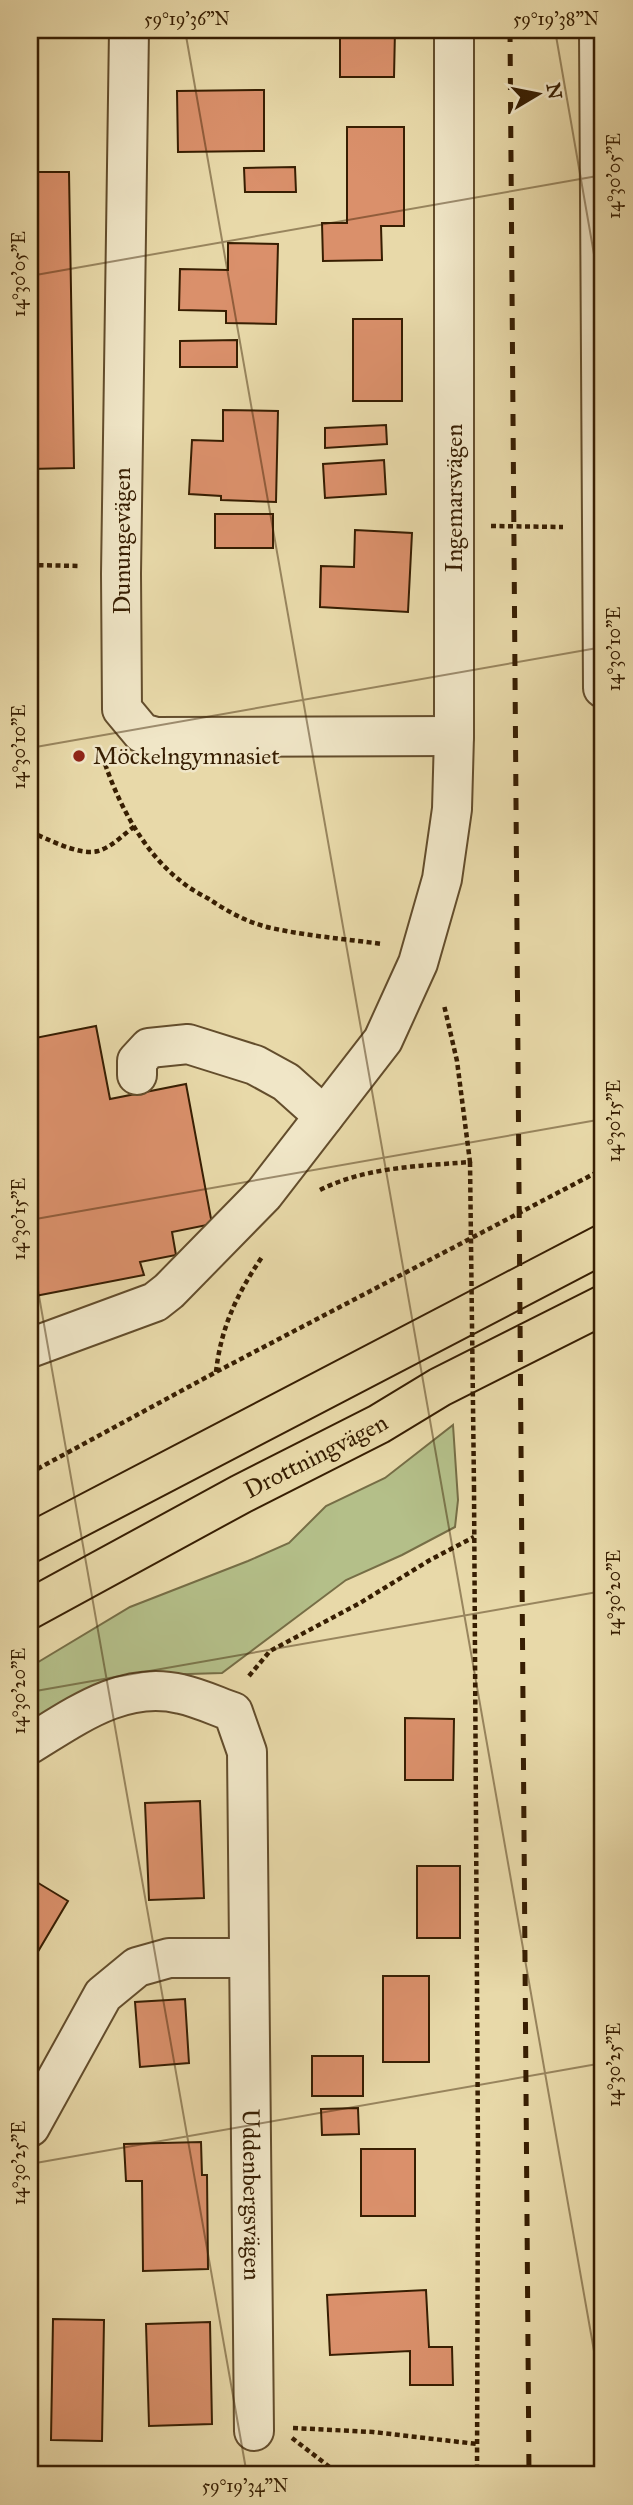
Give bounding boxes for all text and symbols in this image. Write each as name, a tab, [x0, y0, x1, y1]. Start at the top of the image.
text: 59°19'36"N	[144, 8, 230, 30]
text: 59°19'38"N	[513, 8, 599, 30]
north arrow	[504, 60, 574, 130]
text: N	[542, 81, 567, 101]
text: 14°30'05"E	[603, 133, 625, 219]
text: 14°30'05"E	[8, 231, 30, 317]
street label: Ingemarsvägen	[439, 424, 469, 572]
street label: Dunungevägen	[107, 467, 137, 615]
text: 14°30'10"E	[603, 607, 625, 691]
text: 14°30'10"E	[8, 705, 30, 789]
place label: Möckelngymnasiet	[93, 741, 280, 771]
marker: Möckelngymnasiet	[71, 748, 87, 764]
text: 14°30'15"E	[603, 1080, 625, 1162]
text: 14°30'15"E	[8, 1178, 30, 1260]
street label: Drottningvägen	[239, 1407, 393, 1505]
text: 14°30'20"E	[603, 1550, 625, 1636]
text: 14°30'20"E	[8, 1648, 30, 1734]
text: 14°30'25"E	[603, 2023, 625, 2107]
street label: Uddenbergsvägen	[236, 2109, 267, 2281]
text: 14°30'25"E	[8, 2121, 30, 2205]
text: 59°19'34"N	[202, 2475, 288, 2497]

